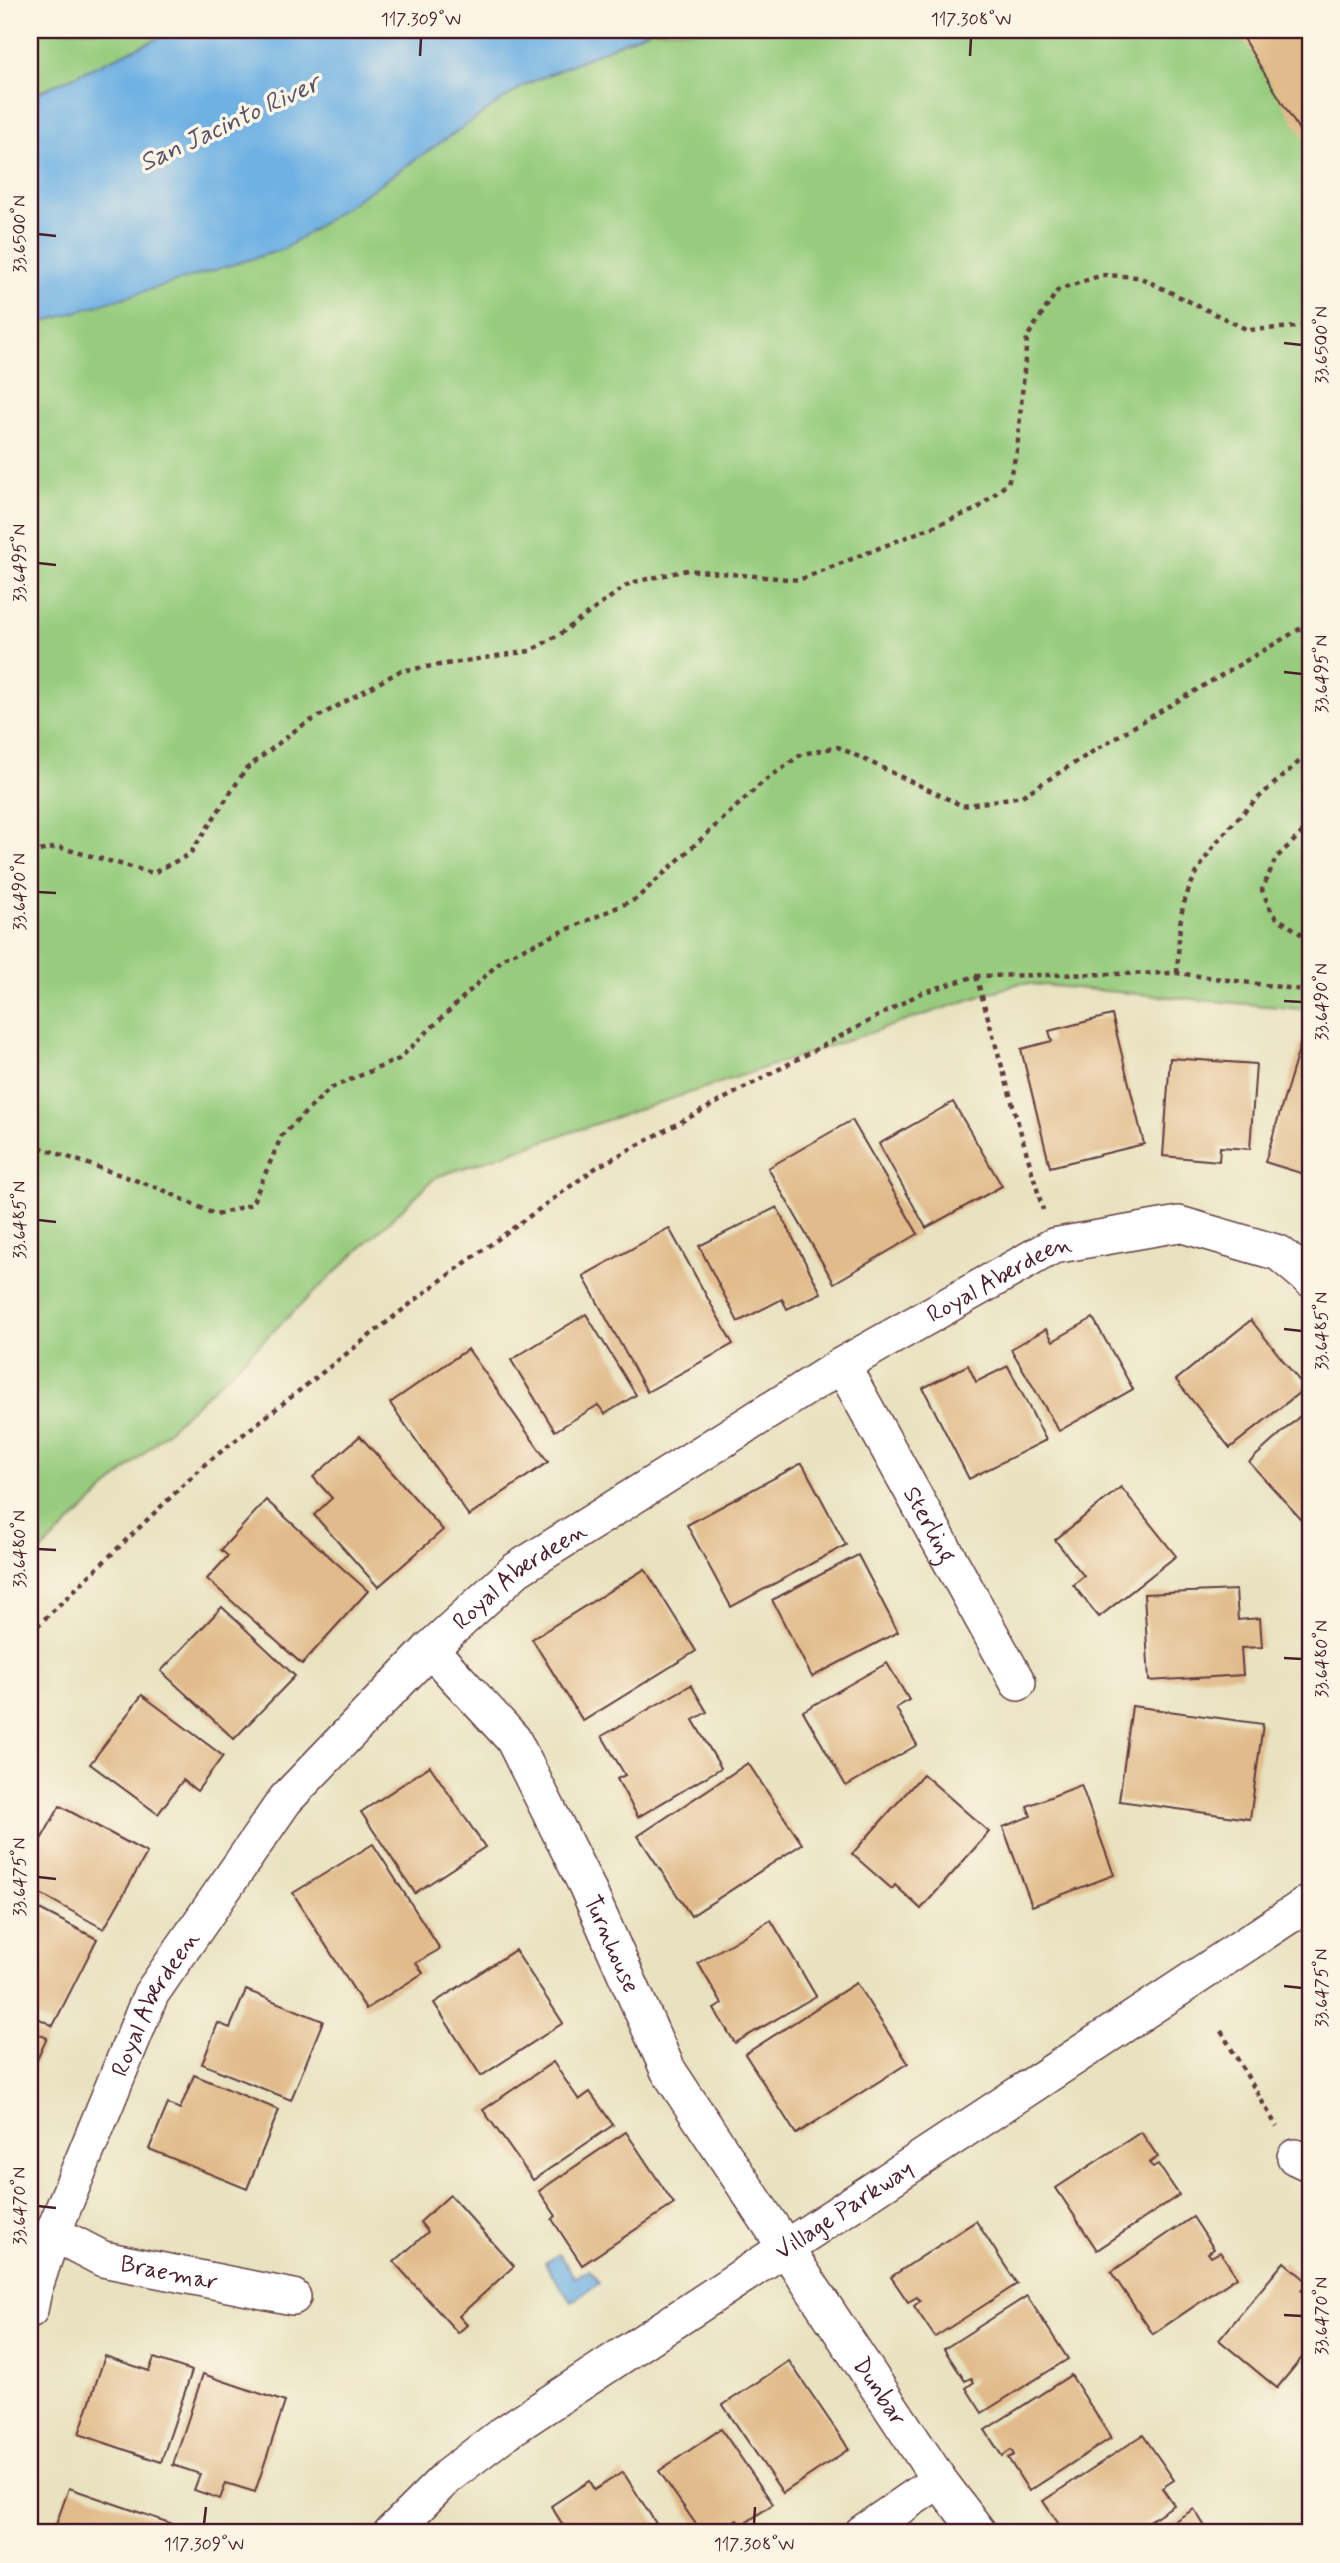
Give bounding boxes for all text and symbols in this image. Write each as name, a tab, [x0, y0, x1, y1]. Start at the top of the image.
text: 117.309°W	[381, 8, 461, 32]
text: 117.308°W	[931, 8, 1011, 32]
water label: San Jacinto River	[134, 66, 329, 180]
text: 33.6500°N	[8, 195, 32, 273]
text: 33.6500°N	[1310, 306, 1334, 384]
text: 33.6495°N	[8, 524, 32, 602]
text: 33.6495°N	[1310, 635, 1334, 713]
text: 33.6490°N	[8, 853, 32, 931]
text: 33.6490°N	[1310, 963, 1334, 1041]
text: 33.6485°N	[8, 1181, 32, 1259]
street label: Royal Aberdeen	[922, 1229, 1075, 1331]
text: 33.6485°N	[1310, 1292, 1334, 1370]
street label: Sterling	[895, 1481, 962, 1570]
text: 33.6480°N	[8, 1510, 32, 1588]
street label: Royal Aberdeen	[447, 1515, 593, 1638]
text: 33.6480°N	[1310, 1620, 1334, 1698]
text: 33.6475°N	[8, 1837, 32, 1917]
street label: Turnhouse	[576, 1891, 646, 1998]
street label: Royal Aberdeen	[105, 1925, 207, 2081]
text: 33.6475°N	[1310, 1948, 1334, 2028]
street label: Village Parkway	[769, 2154, 920, 2267]
text: 33.6470°N	[8, 2167, 32, 2245]
street label: Braemar	[118, 2249, 221, 2299]
text: 33.6470°N	[1310, 2277, 1334, 2355]
street label: Dunbar	[845, 2352, 913, 2432]
text: 117.309°W	[164, 2533, 244, 2557]
text: 117.308°W	[714, 2533, 794, 2557]

